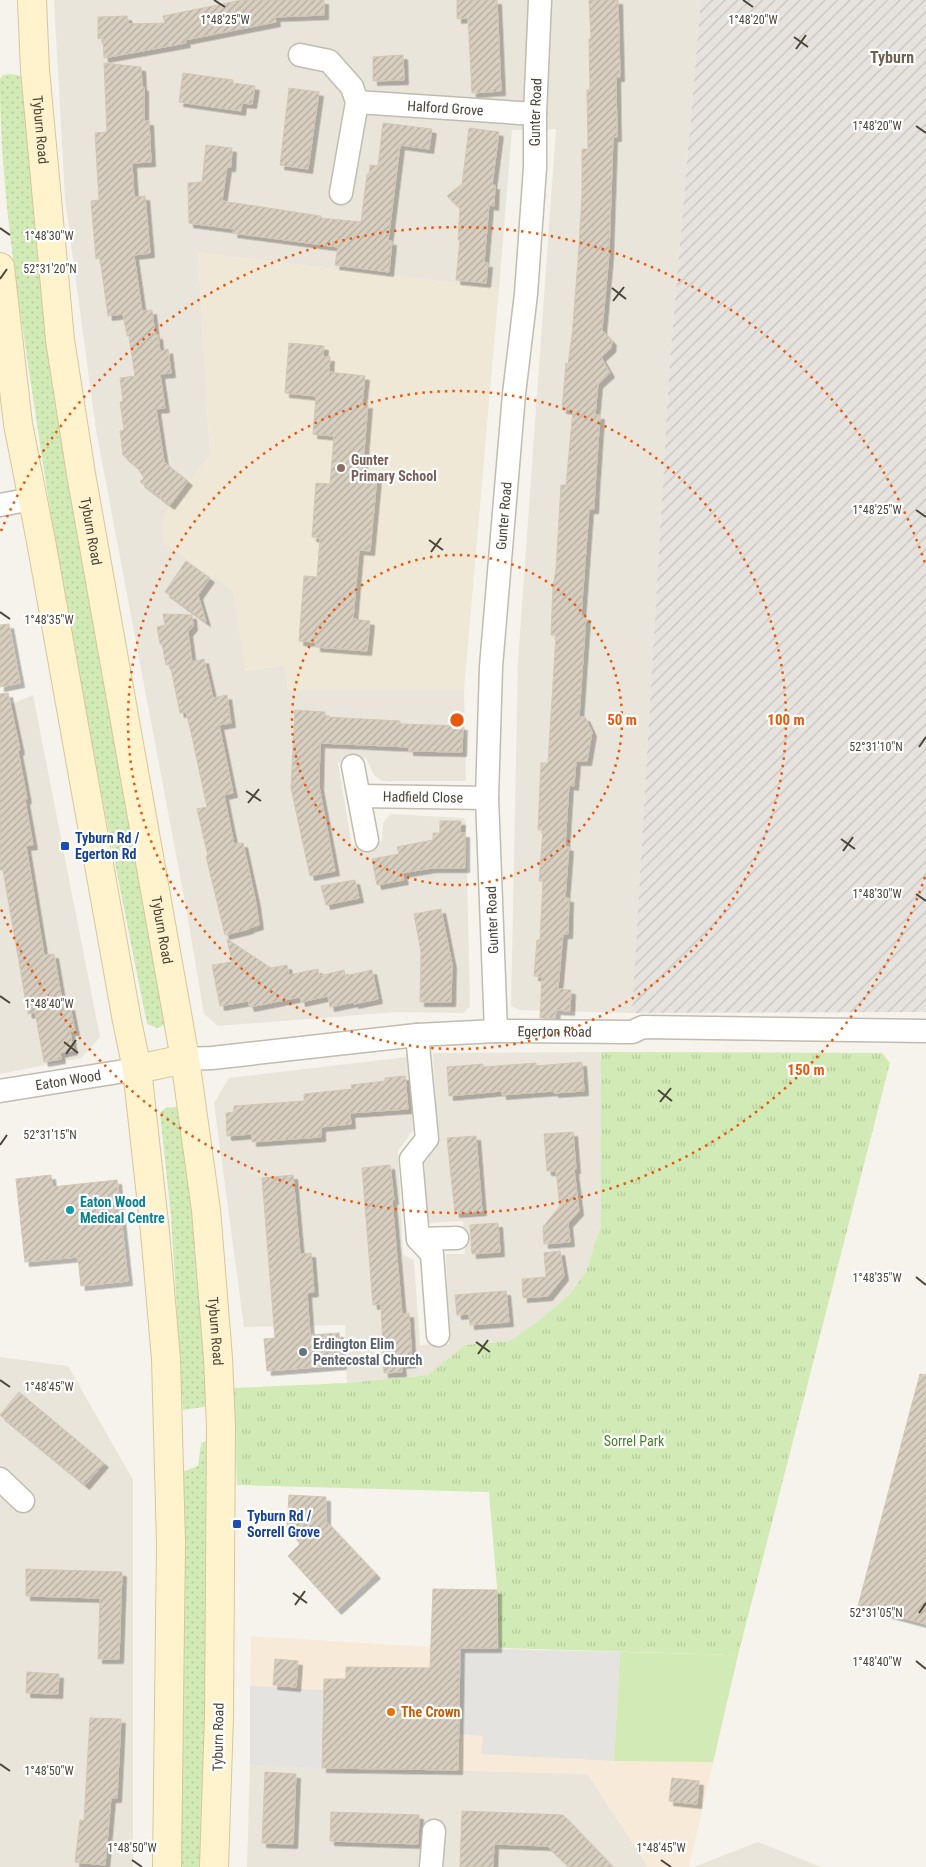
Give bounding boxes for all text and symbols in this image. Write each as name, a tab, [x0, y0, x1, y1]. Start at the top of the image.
text: 1°48'25"W	[200, 13, 250, 27]
text: 1°48'20"W	[728, 13, 778, 27]
district label: Tyburn	[870, 48, 914, 67]
street label: Gunter Road	[527, 78, 545, 146]
street label: Tyburn Road	[29, 95, 52, 165]
street label: Halford Grove	[407, 97, 484, 119]
text: 1°48'20"W	[852, 119, 902, 133]
text: 1°48'30"W	[24, 229, 74, 243]
text: 52°31'20"N	[23, 262, 77, 276]
place label: Gunter Primary School	[351, 452, 437, 484]
marker: Gunter Primary School	[335, 462, 347, 474]
street label: Gunter Road	[493, 481, 515, 550]
street label: Tyburn Road	[77, 496, 105, 566]
text: 1°48'25"W	[852, 503, 902, 517]
text: 1°48'35"W	[24, 613, 74, 627]
centre of rings	[448, 711, 466, 729]
text: 50 m	[607, 711, 637, 729]
text: 100 m	[767, 711, 805, 729]
text: 52°31'10"N	[849, 740, 903, 754]
street label: Hadfield Close	[383, 788, 464, 806]
place label: Tyburn Rd / Egerton Rd	[75, 830, 140, 862]
marker: Tyburn Rd / Egerton Rd	[59, 840, 71, 852]
street label: Gunter Road	[483, 886, 501, 954]
text: 1°48'30"W	[852, 887, 902, 901]
street label: Tyburn Road	[148, 895, 176, 965]
text: 1°48'40"W	[24, 997, 74, 1011]
street label: Egerton Road	[517, 1023, 592, 1040]
text: 150 m	[787, 1061, 825, 1079]
street label: Eaton Wood	[34, 1067, 102, 1093]
text: 52°31'15"N	[23, 1128, 77, 1142]
place label: Eaton Wood Medical Centre	[80, 1194, 165, 1226]
marker: Eaton Wood Medical Centre	[64, 1204, 76, 1216]
text: 1°48'35"W	[852, 1271, 902, 1285]
street label: Tyburn Road	[205, 1296, 226, 1366]
place label: Erdington Elim Pentecostal Church	[313, 1336, 423, 1368]
marker: Erdington Elim Pentecostal Church	[297, 1346, 309, 1358]
text: 1°48'45"W	[24, 1380, 74, 1394]
park label: Sorrel Park	[604, 1433, 665, 1449]
place label: Tyburn Rd / Sorrell Grove	[247, 1508, 320, 1540]
marker: Tyburn Rd / Sorrell Grove	[231, 1518, 243, 1530]
text: 52°31'05"N	[849, 1606, 903, 1620]
text: 1°48'40"W	[852, 1655, 902, 1669]
street label: Tyburn Road	[209, 1703, 227, 1771]
place label: The Crown	[401, 1704, 461, 1720]
marker: The Crown	[385, 1706, 397, 1718]
text: 1°48'50"W	[24, 1764, 74, 1778]
text: 1°48'50"W	[107, 1841, 157, 1855]
text: 1°48'45"W	[636, 1841, 686, 1855]

